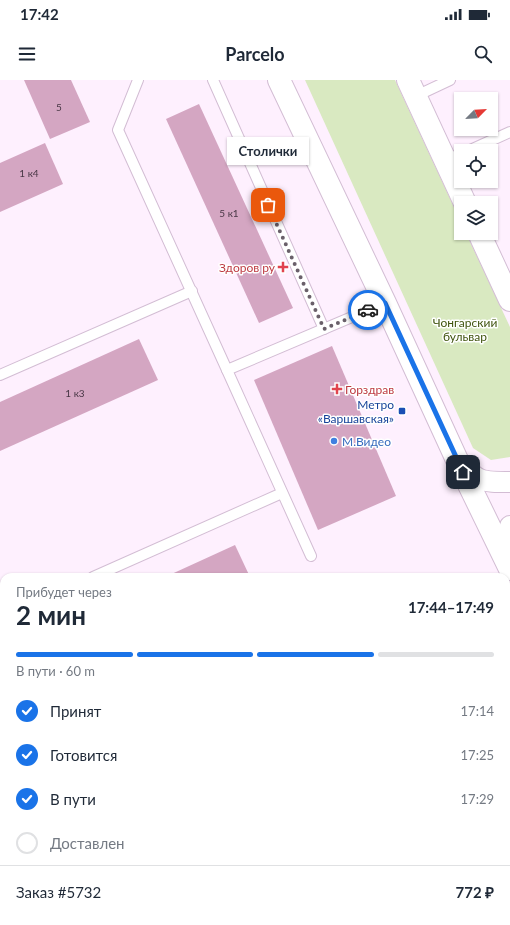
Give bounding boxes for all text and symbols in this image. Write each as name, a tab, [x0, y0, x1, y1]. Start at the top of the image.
text: 17:42	[20, 5, 59, 23]
icon: menu	[16, 43, 38, 65]
text: Parcelo	[225, 43, 285, 65]
icon: search	[472, 43, 494, 65]
north arrow	[454, 92, 498, 136]
map controls	[454, 92, 498, 240]
house number: 5	[56, 101, 62, 113]
callout: Столички	[227, 137, 309, 165]
text: Столички	[239, 143, 297, 159]
button: locate	[454, 144, 498, 188]
house number: 1 к4	[19, 167, 39, 179]
pin	[251, 188, 285, 222]
icon: bag	[257, 194, 279, 216]
button: layers	[454, 196, 498, 240]
house number: 5 к1	[219, 207, 239, 219]
place label: Здоров ру	[219, 260, 276, 275]
marker: Здоров ру	[278, 262, 288, 272]
courier	[348, 290, 388, 330]
icon: car	[357, 299, 379, 321]
park label: Чонгарский бульвар	[433, 315, 497, 344]
place label: Горздрав	[345, 382, 394, 397]
marker: Горздрав	[332, 384, 342, 394]
house number: 1 к3	[65, 387, 85, 399]
place label: Метро «Варшавская»	[318, 397, 394, 426]
marker: Метро «Варшавская»	[397, 406, 407, 416]
place label: М.Видео	[342, 434, 391, 449]
marker: М.Видео	[329, 436, 339, 446]
pin	[446, 455, 480, 489]
icon: home	[452, 461, 474, 483]
text: Прибудет через	[16, 584, 112, 600]
text: 17:44–17:49	[408, 598, 494, 616]
text: 2 мин	[16, 599, 86, 631]
text: В пути · 60 m	[16, 663, 95, 679]
icon: check	[16, 700, 38, 722]
text: Принят	[50, 702, 101, 720]
text: 17:14	[461, 703, 494, 719]
icon: check	[16, 744, 38, 766]
text: Готовится	[50, 746, 117, 764]
text: 17:25	[461, 747, 494, 763]
icon: check	[16, 788, 38, 810]
text: В пути	[50, 790, 96, 808]
text: 17:29	[461, 791, 494, 807]
text: Доставлен	[50, 834, 125, 852]
text: Заказ #5732	[16, 883, 101, 901]
text: 772 ₽	[456, 883, 494, 901]

